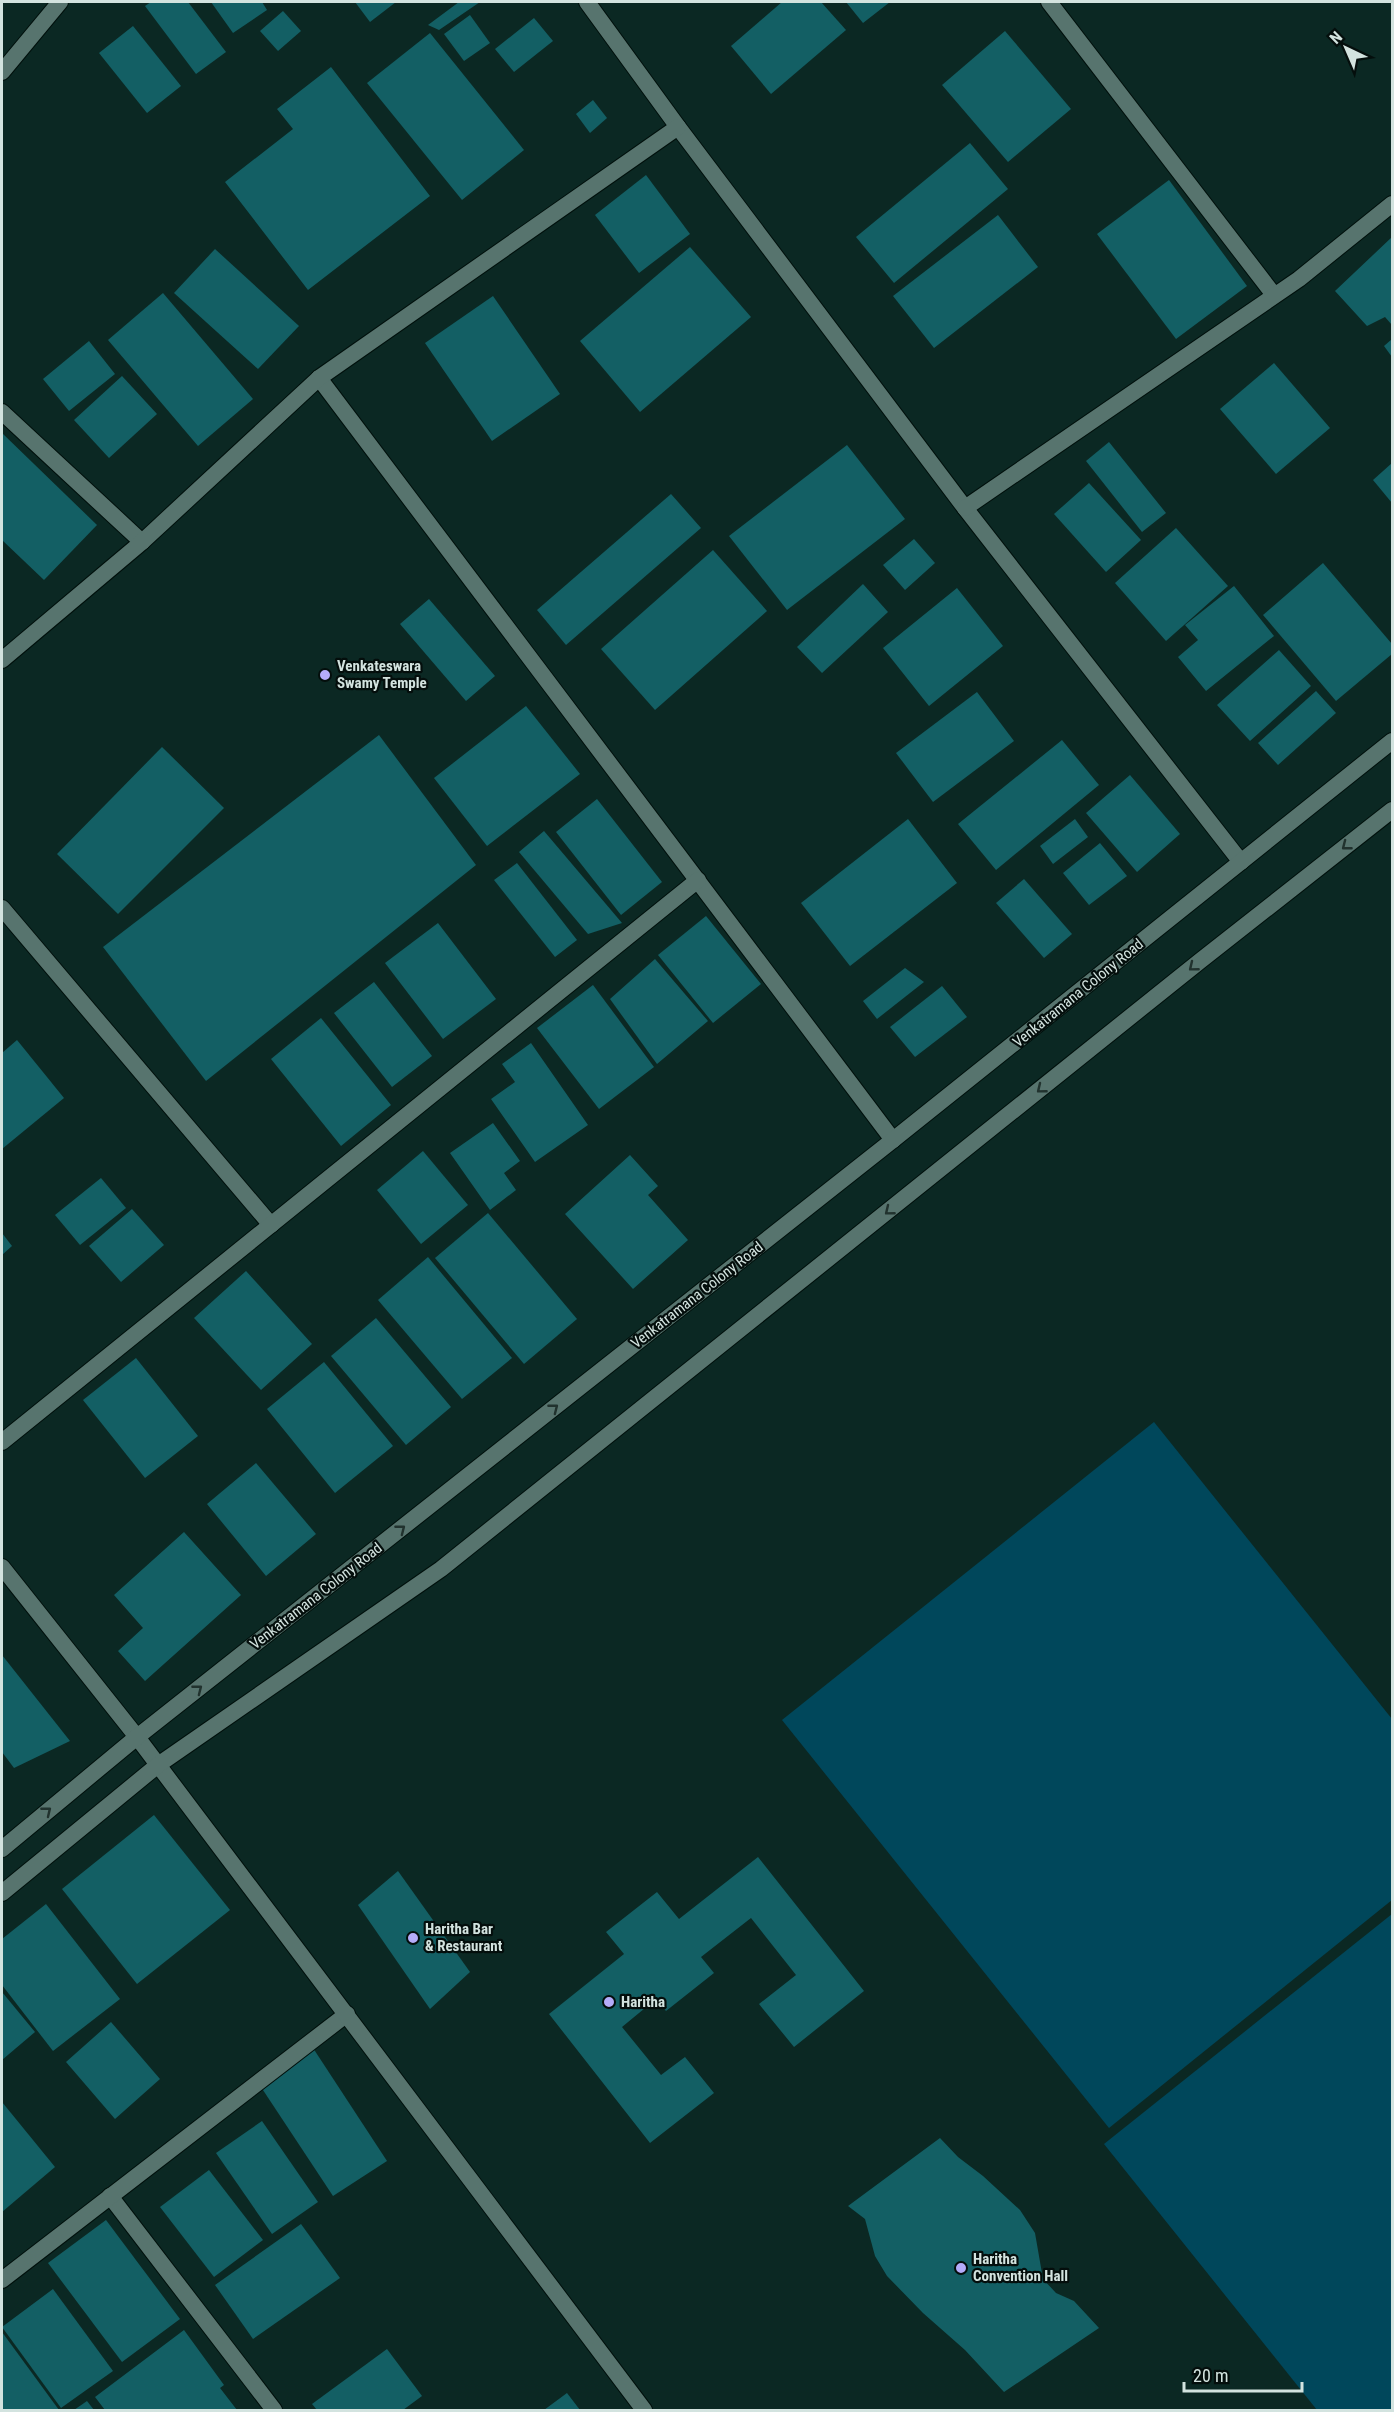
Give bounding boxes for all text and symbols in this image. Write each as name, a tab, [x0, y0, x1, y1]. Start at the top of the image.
north arrow	[1316, 18, 1376, 78]
text: N	[1326, 27, 1346, 48]
place label: Venkateswara Swamy Temple	[337, 657, 427, 692]
marker: Venkateswara Swamy Temple	[318, 668, 332, 682]
one-way arrow	[1342, 839, 1353, 850]
street label: Venkatramana Colony Road	[1009, 935, 1147, 1051]
one-way arrow	[1189, 960, 1200, 971]
one-way arrow	[1037, 1081, 1048, 1092]
one-way arrow	[884, 1203, 895, 1214]
street label: Venkatramana Colony Road	[627, 1238, 767, 1352]
one-way arrow	[547, 1404, 558, 1415]
one-way arrow	[394, 1525, 405, 1536]
street label: Venkatramana Colony Road	[246, 1539, 386, 1653]
one-way arrow	[191, 1685, 202, 1696]
one-way arrow	[40, 1808, 51, 1819]
place label: Haritha Bar & Restaurant	[425, 1920, 503, 1955]
marker: Haritha Bar & Restaurant	[406, 1931, 420, 1945]
place label: Haritha	[621, 1993, 665, 2011]
marker: Haritha	[602, 1995, 616, 2009]
place label: Haritha Convention Hall	[973, 2250, 1068, 2285]
marker: Haritha Convention Hall	[954, 2261, 968, 2275]
scale bar	[1184, 2355, 1302, 2393]
text: 20 m	[1193, 2365, 1228, 2386]

